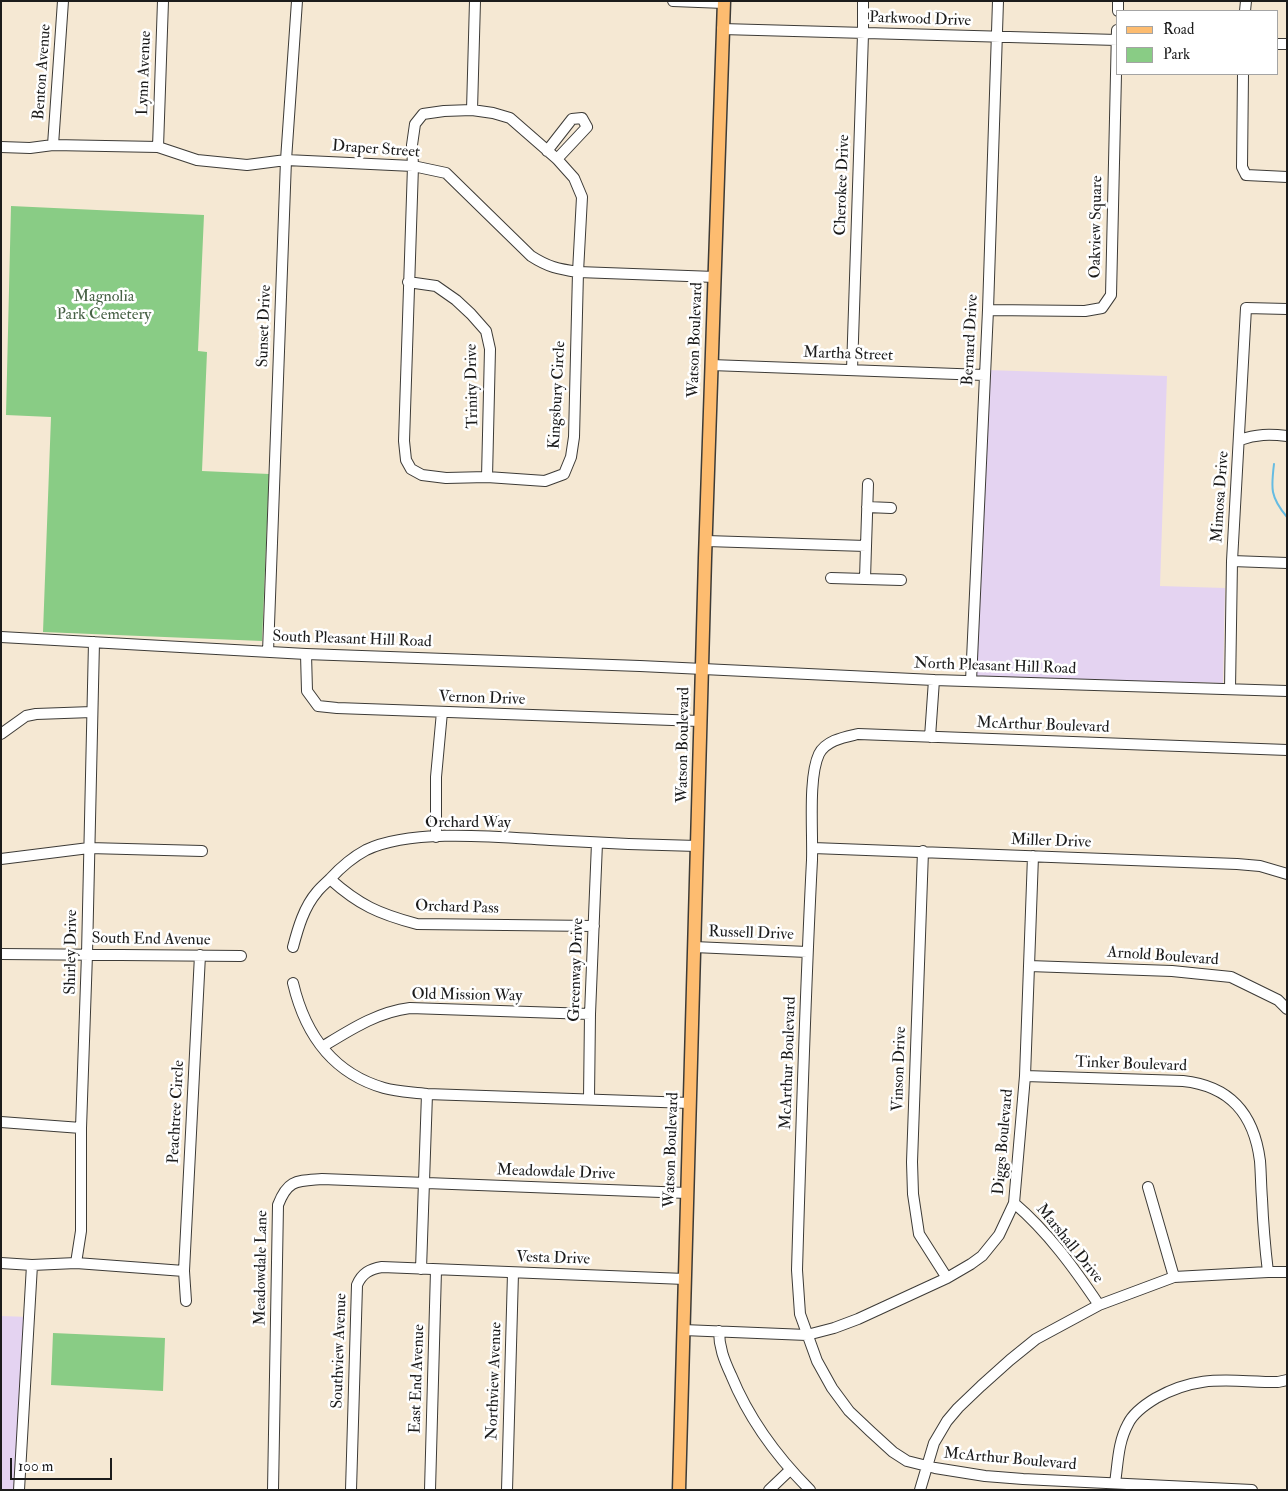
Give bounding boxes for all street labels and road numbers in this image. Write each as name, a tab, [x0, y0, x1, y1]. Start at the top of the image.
street label: Parkwood Drive	[869, 9, 971, 31]
street label: Benton Avenue	[30, 23, 56, 121]
street label: Lynn Avenue	[134, 30, 156, 116]
street label: Cherokee Drive	[832, 134, 854, 236]
street label: Draper Street	[331, 137, 421, 163]
street label: Oakview Square	[1087, 175, 1107, 279]
street label: Watson Boulevard	[684, 282, 708, 398]
street label: Sunset Drive	[254, 284, 276, 368]
street label: Bernard Drive	[959, 294, 983, 386]
street label: Kingsbury Circle	[546, 340, 570, 450]
street label: Trinity Drive	[463, 343, 483, 429]
street label: Martha Street	[803, 344, 893, 366]
street label: Mimosa Drive	[1208, 451, 1234, 543]
street label: South Pleasant Hill Road	[272, 628, 432, 652]
street label: North Pleasant Hill Road	[914, 655, 1076, 679]
street label: Watson Boulevard	[673, 687, 695, 803]
street label: Vernon Drive	[438, 688, 526, 710]
street label: McArthur Boulevard	[976, 714, 1110, 738]
street label: Orchard Way	[425, 814, 511, 834]
street label: Miller Drive	[1010, 831, 1092, 853]
street label: Orchard Pass	[415, 897, 499, 919]
street label: Shirley Drive	[62, 909, 82, 995]
street label: Greenway Drive	[566, 918, 588, 1022]
street label: Russell Drive	[708, 923, 794, 945]
street label: South End Avenue	[91, 929, 211, 951]
street label: Arnold Boulevard	[1107, 944, 1219, 970]
street label: Old Mission Way	[411, 985, 523, 1007]
street label: McArthur Boulevard	[777, 996, 801, 1130]
street label: Vinson Drive	[889, 1026, 911, 1112]
street label: Tinker Boulevard	[1075, 1053, 1187, 1077]
street label: Peachtree Circle	[165, 1060, 189, 1164]
street label: Diggs Boulevard	[990, 1088, 1018, 1196]
street label: Watson Boulevard	[660, 1092, 684, 1208]
street label: Meadowdale Drive	[496, 1161, 616, 1185]
street label: Marshall Drive	[1031, 1200, 1107, 1288]
street label: Meadowdale Lane	[251, 1210, 273, 1326]
street label: Vesta Drive	[516, 1248, 590, 1270]
street label: Southview Avenue	[328, 1293, 352, 1409]
street label: Northview Avenue	[483, 1322, 507, 1440]
street label: East End Avenue	[406, 1324, 430, 1434]
street label: McArthur Boulevard	[943, 1445, 1077, 1475]

